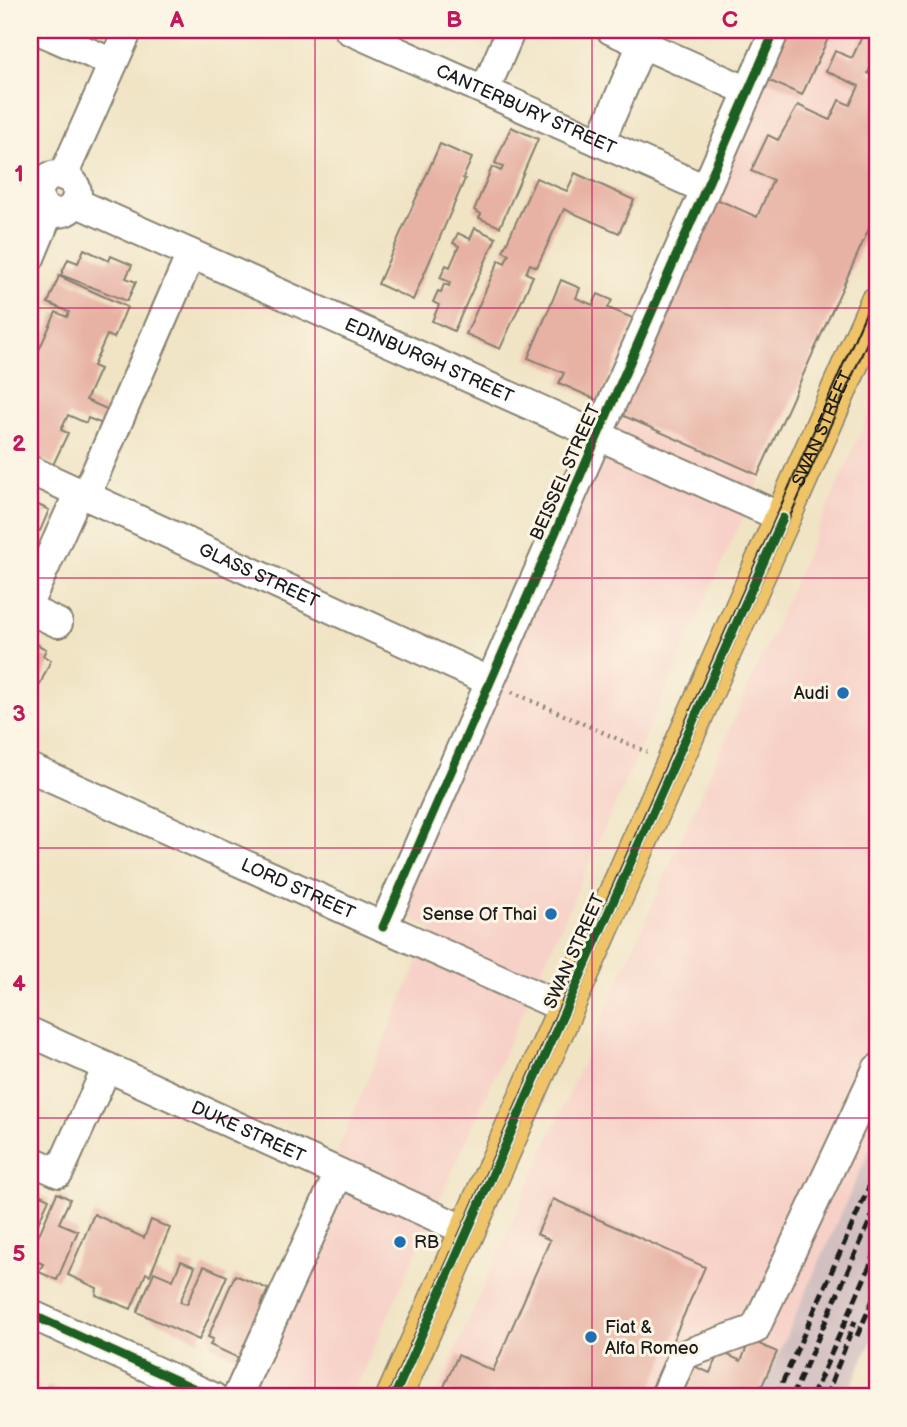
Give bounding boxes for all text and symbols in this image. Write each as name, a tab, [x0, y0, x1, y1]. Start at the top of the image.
text: A	[169, 6, 185, 34]
text: B	[446, 6, 462, 34]
text: C	[722, 6, 738, 34]
street label: CANTERBURY STREET	[433, 60, 619, 159]
text: 1	[14, 160, 24, 188]
street label: EDINBURGH STREET	[342, 314, 517, 407]
street label: SWAN STREET	[788, 368, 857, 489]
street label: BEISSEL STREET	[526, 401, 605, 544]
text: 2	[12, 430, 26, 458]
street label: GLASS STREET	[195, 539, 322, 612]
place label: Audi	[794, 683, 829, 704]
marker: Audi	[835, 685, 851, 701]
text: 3	[12, 700, 26, 728]
street label: LORD STREET	[238, 854, 358, 924]
street label: SWAN STREET	[540, 890, 609, 1012]
place label: Sense Of Thai	[423, 904, 537, 925]
marker: Sense Of Thai	[543, 906, 559, 922]
text: 4	[12, 970, 26, 998]
street label: DUKE STREET	[188, 1097, 309, 1167]
place label: RB	[414, 1232, 439, 1253]
marker: RB	[392, 1234, 408, 1250]
text: 5	[12, 1240, 26, 1268]
place label: Fiat & Alfa Romeo	[605, 1317, 699, 1359]
marker: Fiat & Alfa Romeo	[583, 1329, 599, 1345]

